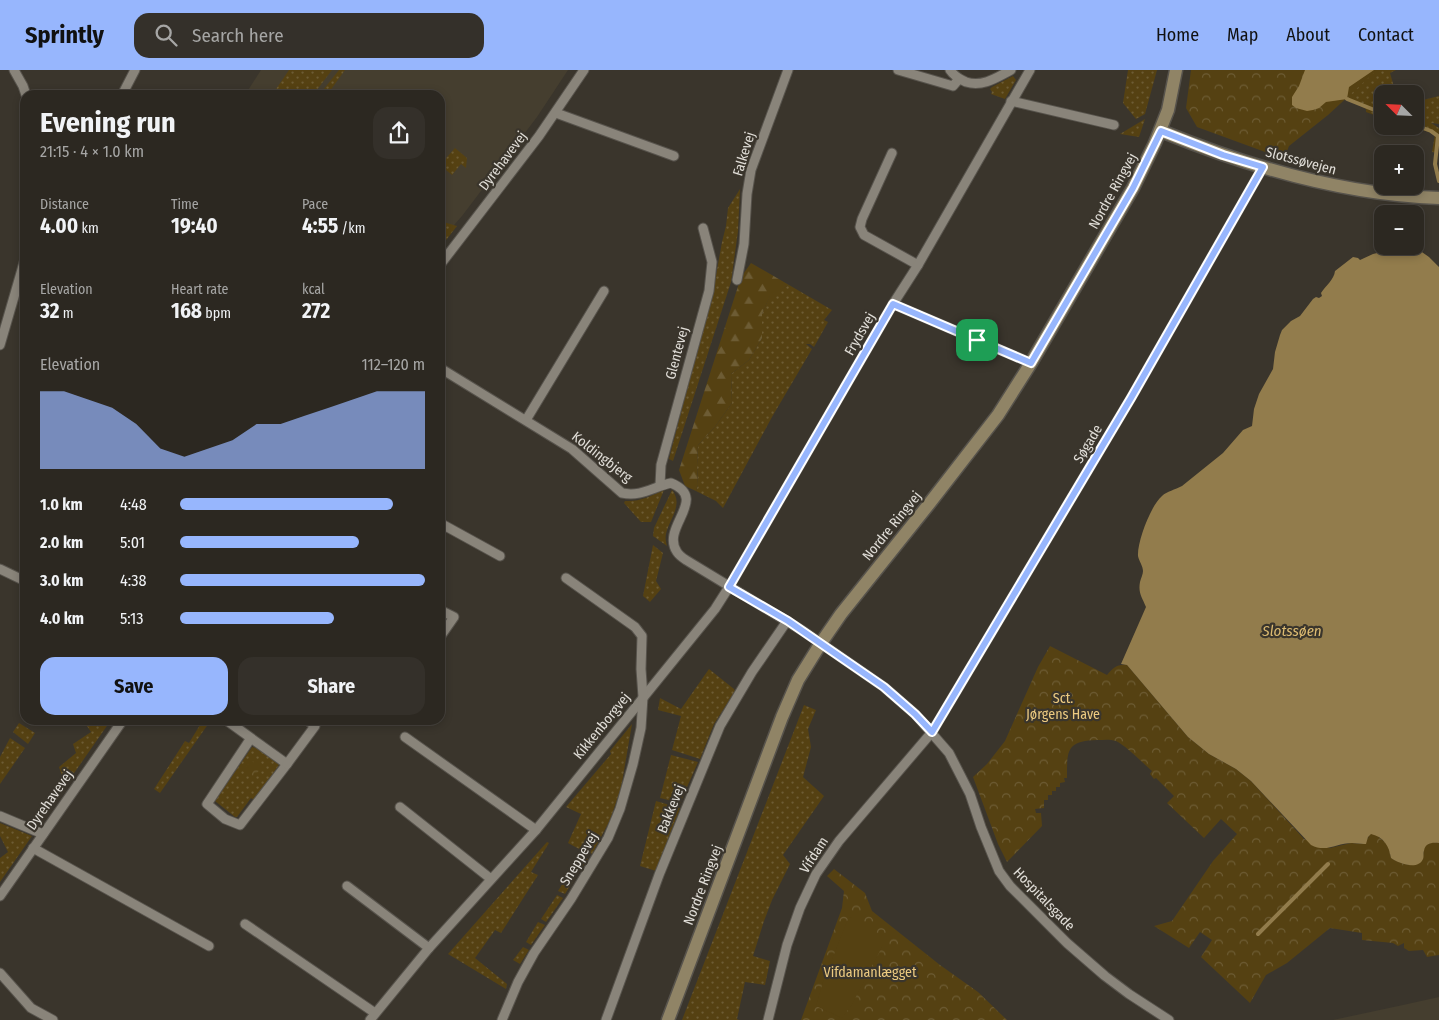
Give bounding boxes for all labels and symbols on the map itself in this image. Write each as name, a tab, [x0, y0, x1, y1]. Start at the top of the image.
north arrow	[1374, 85, 1424, 135]
street label: Dyrehavevej	[475, 128, 531, 194]
street label: Falkevej	[729, 130, 759, 178]
street label: Slotssøvejen	[1264, 143, 1338, 179]
street label: Nordre Ringvej	[1085, 150, 1141, 232]
street label: Frydsvej	[841, 310, 879, 358]
pin	[956, 319, 998, 361]
street label: Glentevej	[662, 325, 692, 381]
street label: Søgade	[1070, 422, 1106, 466]
street label: Koldingbjerg	[568, 428, 636, 486]
street label: Nordre Ringvej	[859, 488, 925, 564]
water label: Slotssøen	[1261, 622, 1322, 640]
street label: Kikkenborgvej	[570, 689, 634, 763]
park label: Sct. Jørgens Have	[1026, 690, 1100, 723]
street label: Dyrehavevej	[23, 767, 77, 833]
street label: Bakkevej	[654, 782, 688, 836]
street label: Sneppevej	[556, 829, 602, 889]
street label: Vifdam	[796, 834, 832, 876]
street label: Nordre Ringvej	[680, 843, 726, 927]
street label: Hospitalsgade	[1010, 864, 1078, 934]
park label: Vifdamanlægget	[824, 964, 917, 981]

